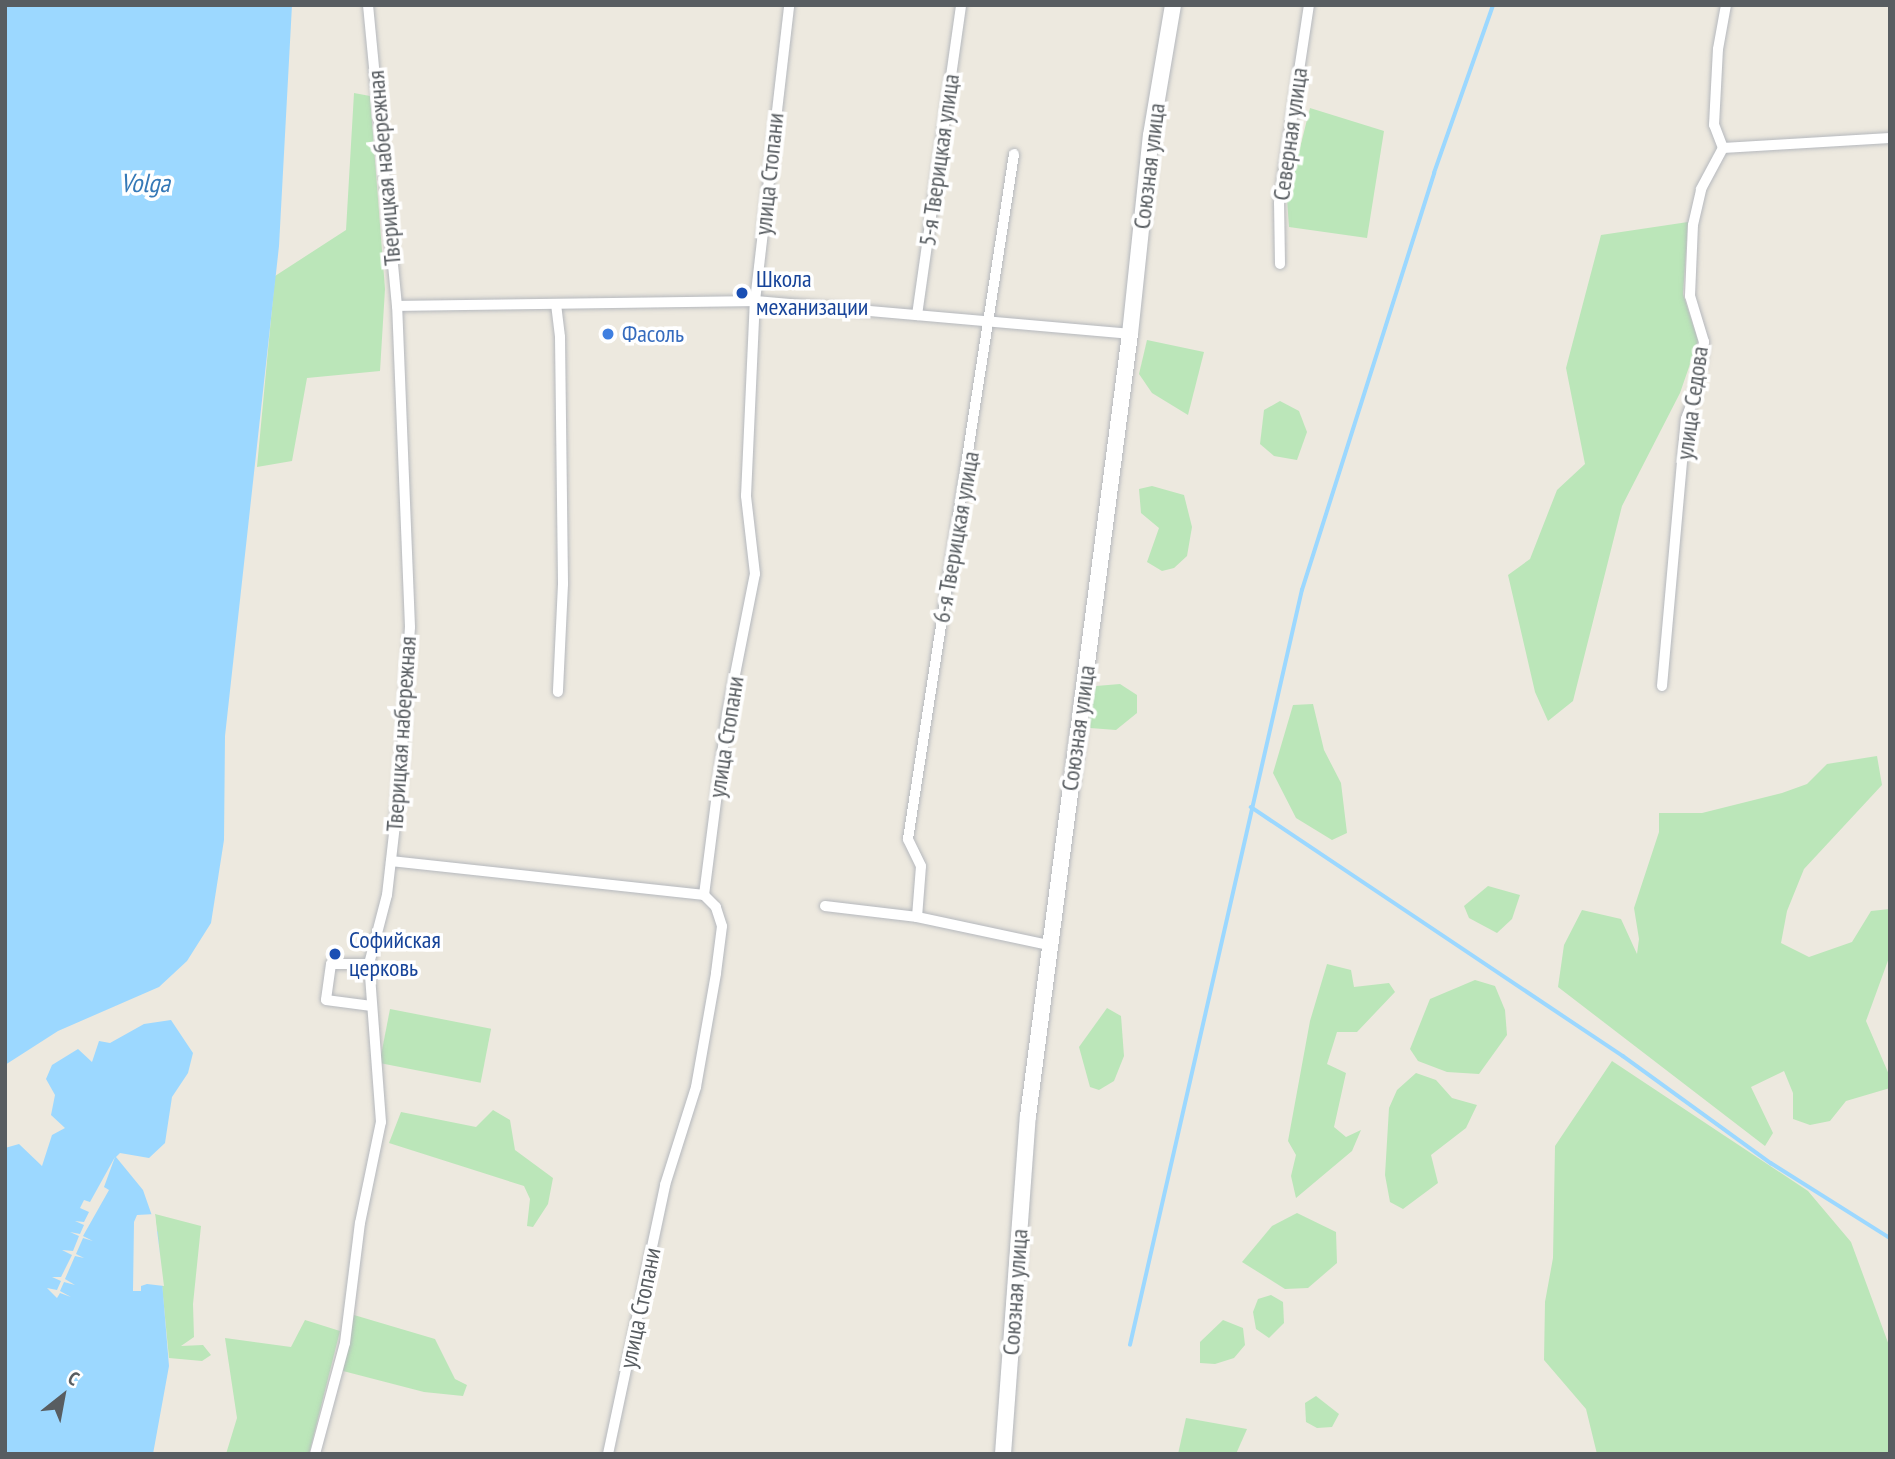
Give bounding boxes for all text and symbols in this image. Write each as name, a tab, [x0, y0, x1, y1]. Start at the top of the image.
street label: Северная улица	[1266, 66, 1314, 202]
street label: Тверицкая набережная	[361, 69, 407, 267]
street label: 5-я Тверицкая улица	[913, 72, 965, 248]
street label: Союзная улица	[1127, 101, 1171, 231]
street label: улица Стопани	[748, 111, 790, 237]
water label: Volga	[120, 167, 170, 199]
place label: Школа механизации	[756, 265, 868, 321]
marker: Школа механизации	[734, 285, 750, 301]
place label: Фасоль	[622, 320, 684, 348]
marker: Фасоль	[600, 326, 616, 342]
street label: улица Седова	[1670, 344, 1714, 462]
street label: 6-я Тверицкая улица	[927, 449, 985, 625]
street label: Тверицкая набережная	[380, 635, 422, 833]
street label: Союзная улица	[1055, 663, 1101, 793]
street label: улица Стопани	[702, 674, 750, 800]
place label: Софийская церковь	[349, 926, 441, 982]
marker: Софийская церковь	[327, 946, 343, 962]
street label: Союзная улица	[996, 1228, 1034, 1356]
street label: улица Стопани	[613, 1245, 667, 1371]
north arrow	[28, 1361, 98, 1431]
text: С	[64, 1365, 84, 1391]

